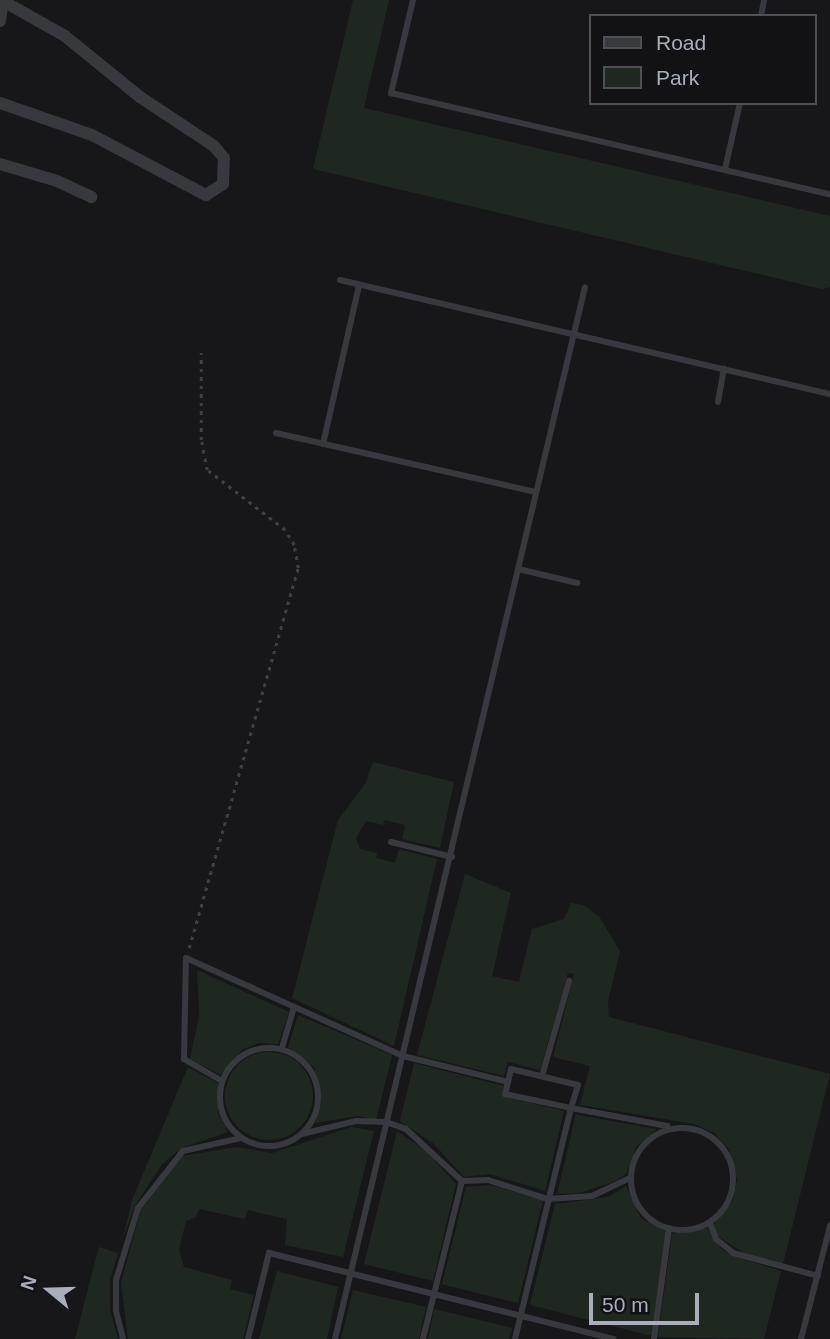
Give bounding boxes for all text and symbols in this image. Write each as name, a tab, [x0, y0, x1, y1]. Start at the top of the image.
legend	[588, 14, 816, 105]
text: Road	[656, 31, 706, 54]
text: Park	[656, 66, 699, 89]
north arrow	[14, 1255, 84, 1325]
text: N	[17, 1273, 41, 1293]
scale bar	[592, 1280, 702, 1324]
text: 50 m	[602, 1293, 649, 1316]

